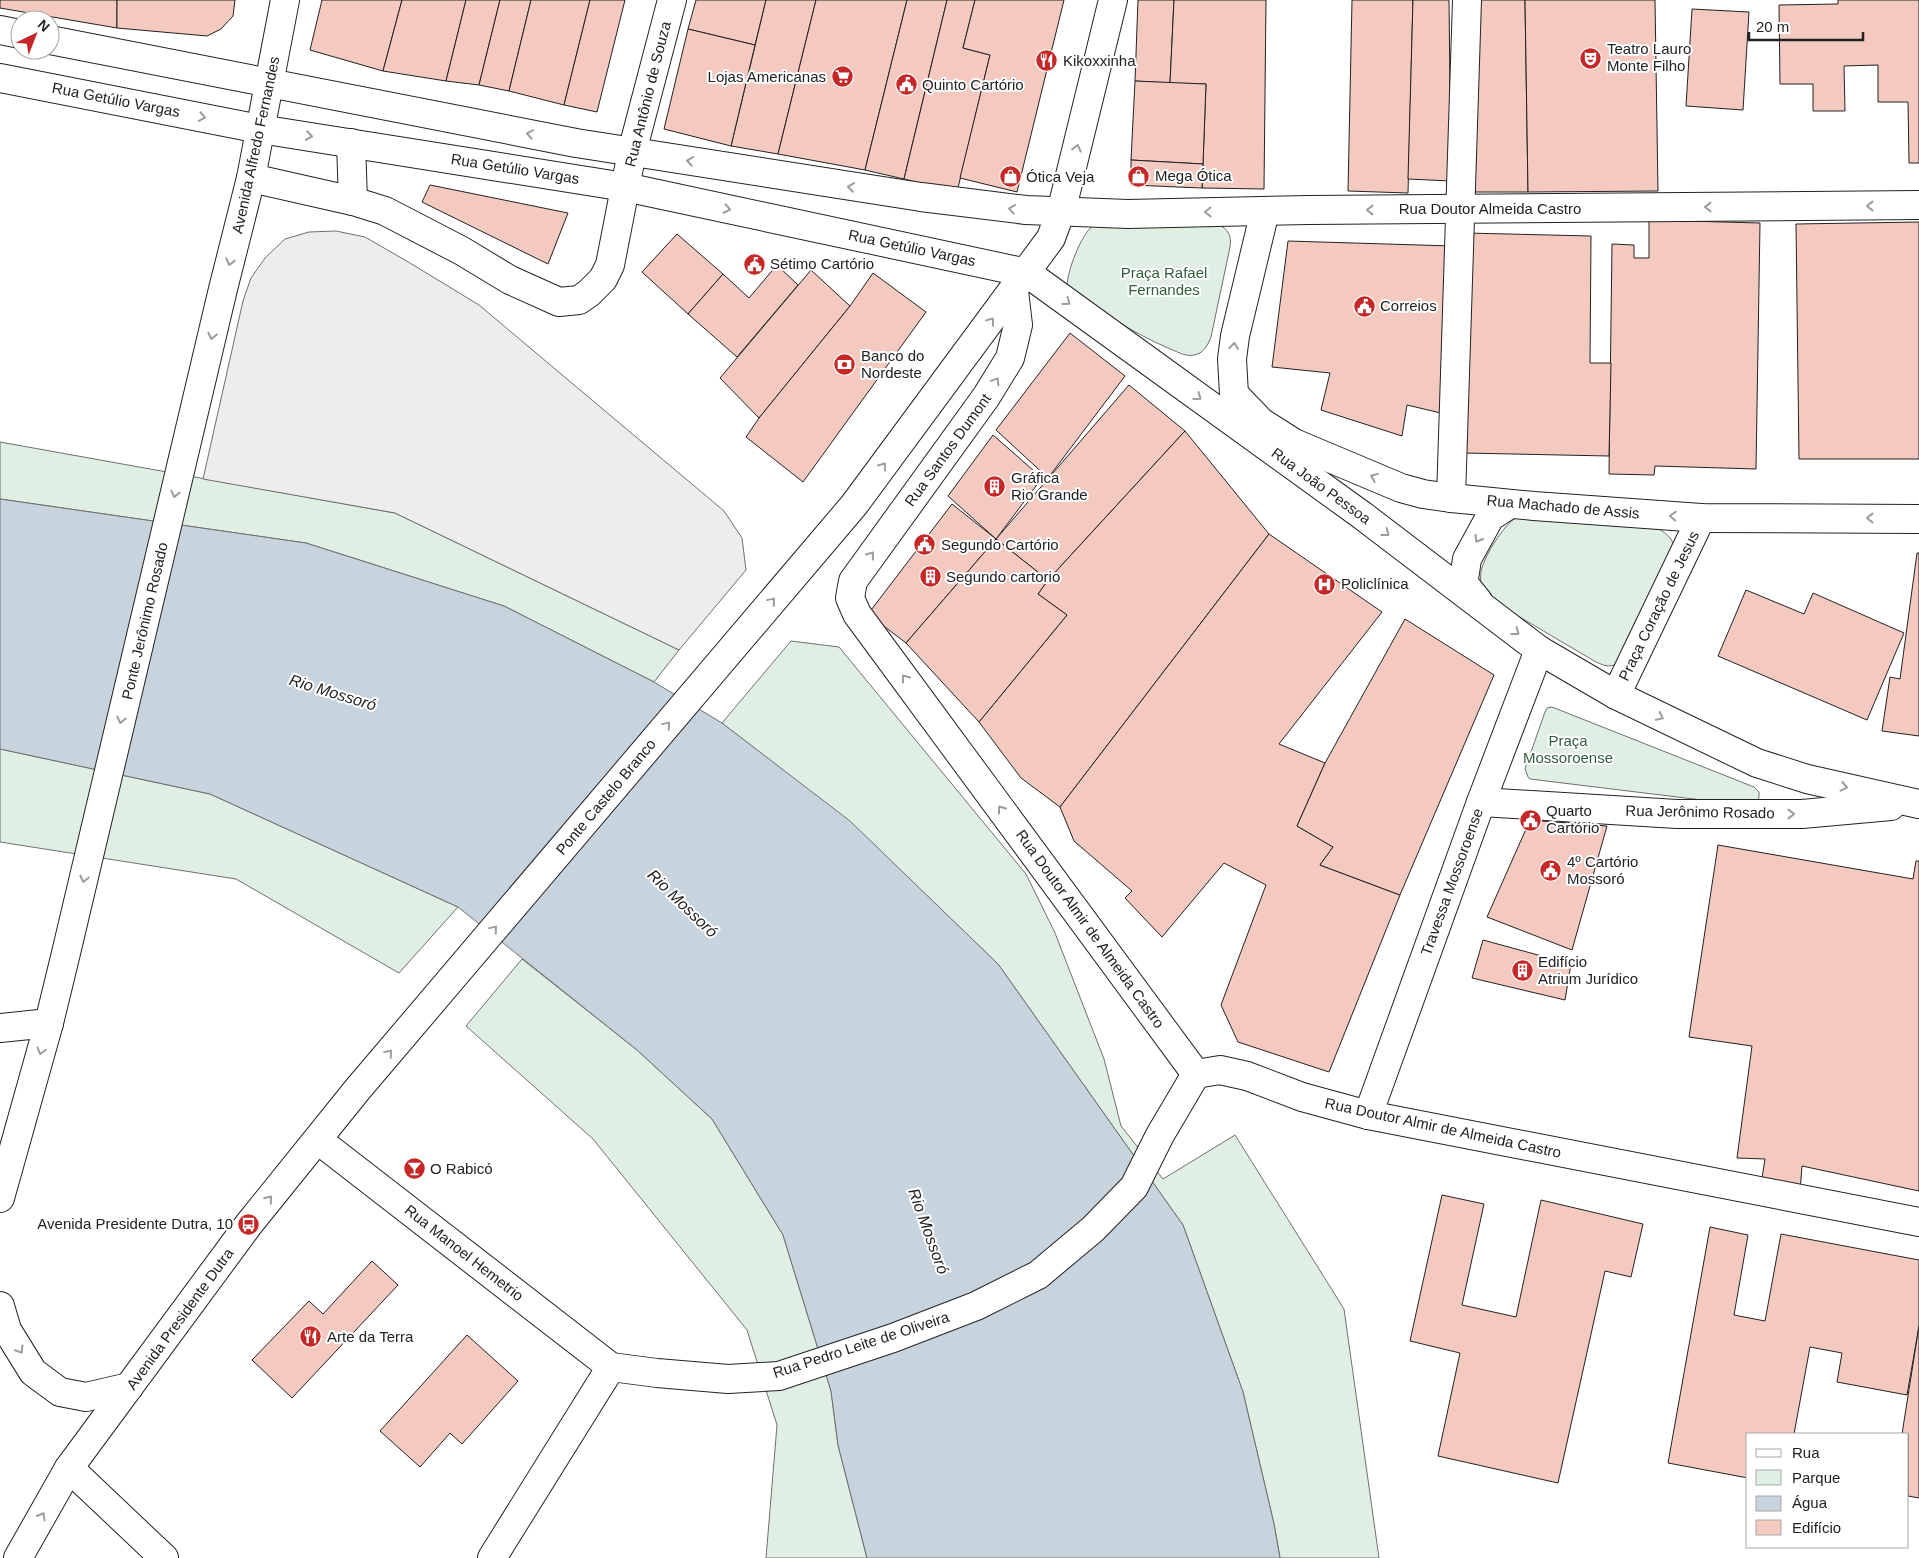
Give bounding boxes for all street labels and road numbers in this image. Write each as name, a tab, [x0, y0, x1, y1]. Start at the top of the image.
street label: Rua Antônio de Souza	[621, 19, 674, 168]
street label: Avenida Alfredo Fernandes	[228, 55, 283, 235]
street label: Rua Getúlio Vargas	[51, 79, 181, 120]
street label: Rua Getúlio Vargas	[450, 150, 581, 187]
street label: Rua Doutor Almeida Castro	[1399, 200, 1581, 217]
street label: Rua Getúlio Vargas	[847, 226, 977, 269]
street label: Rua Santos Dumont	[901, 389, 995, 509]
street label: Rua João Pessoa	[1268, 444, 1375, 528]
street label: Rua Machado de Assis	[1486, 491, 1640, 522]
street label: Praça Coração de Jesus	[1615, 528, 1702, 683]
street label: Ponte Jerônimo Rosado	[118, 541, 171, 701]
street label: Ponte Castelo Branco	[552, 735, 659, 858]
street label: Rua Jerônimo Rosado	[1625, 802, 1775, 821]
street label: Travessa Mossoroense	[1417, 806, 1486, 958]
street label: Rua Doutor Almir de Almeida Castro	[1013, 826, 1168, 1031]
street label: Rua Doutor Almir de Almeida Castro	[1324, 1094, 1563, 1161]
street label: Rua Manoel Hemetrio	[402, 1201, 527, 1304]
street label: Avenida Presidente Dutra	[123, 1244, 237, 1393]
street label: Rua Pedro Leite de Oliveira	[771, 1308, 952, 1381]

